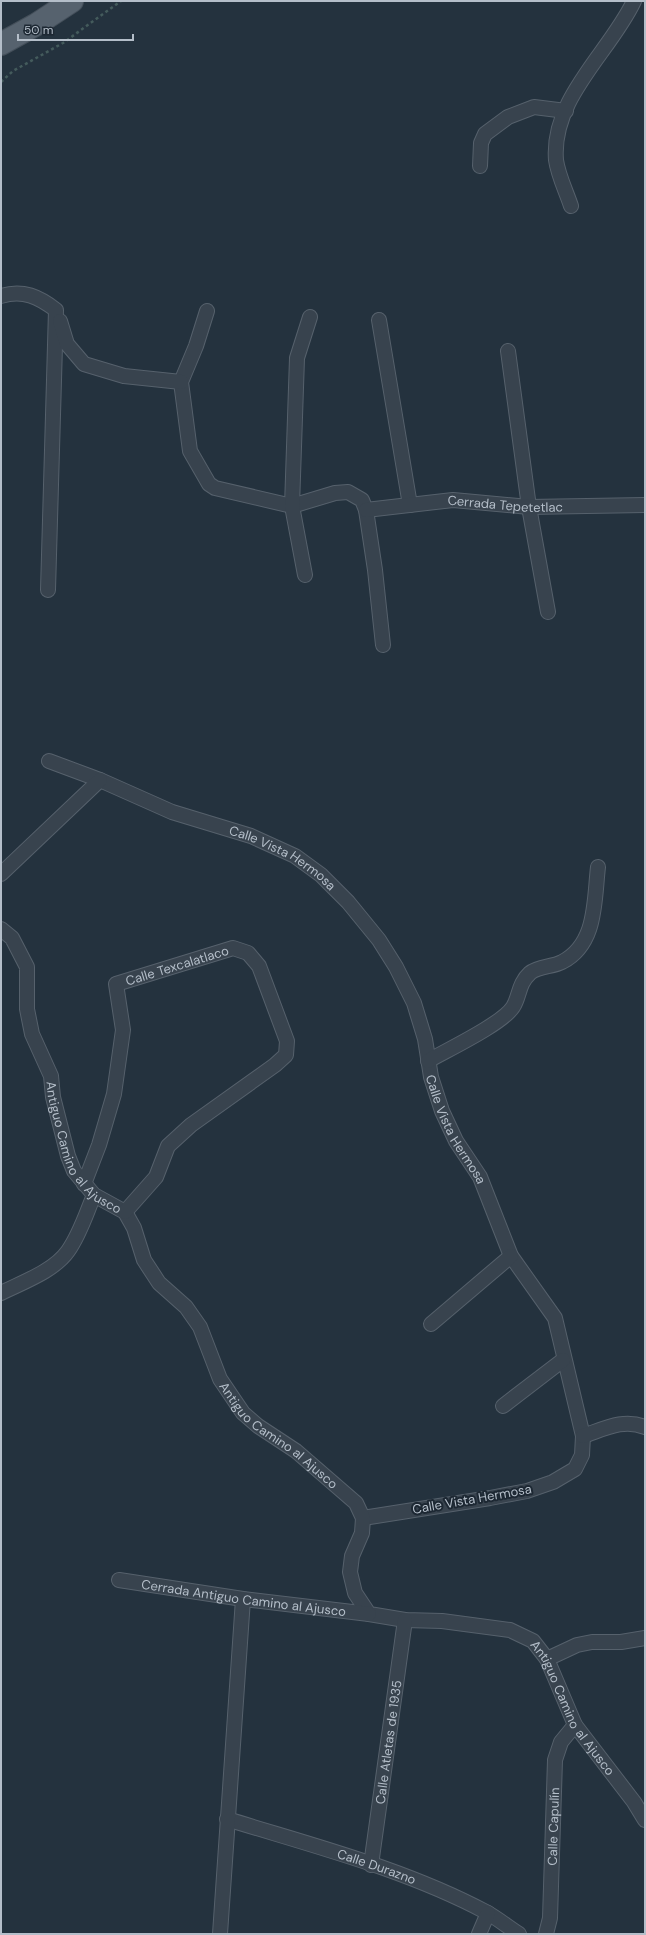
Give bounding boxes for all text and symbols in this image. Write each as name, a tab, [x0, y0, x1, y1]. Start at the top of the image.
scale bar	[18, 16, 133, 42]
text: 50 m	[24, 22, 53, 38]
street label: Cerrada Tepetetlac	[447, 491, 563, 516]
street label: Calle Vista Hermosa	[227, 821, 340, 894]
street label: Calle Texcalatlaco	[123, 941, 231, 989]
street label: Calle Vista Hermosa	[422, 1072, 490, 1186]
street label: Antiguo Camino al Ajusco	[43, 1080, 125, 1217]
street label: Antiguo Camino al Ajusco	[216, 1378, 342, 1492]
street label: Calle Vista Hermosa	[411, 1480, 533, 1518]
street label: Cerrada Antiguo Camino al Ajusco	[140, 1575, 347, 1620]
street label: Antiguo Camino al Ajusco	[527, 1637, 619, 1779]
street label: Calle Atletas de 1935	[371, 1679, 405, 1805]
street label: Calle Capulín	[543, 1787, 563, 1866]
street label: Calle Durazno	[335, 1845, 419, 1888]

